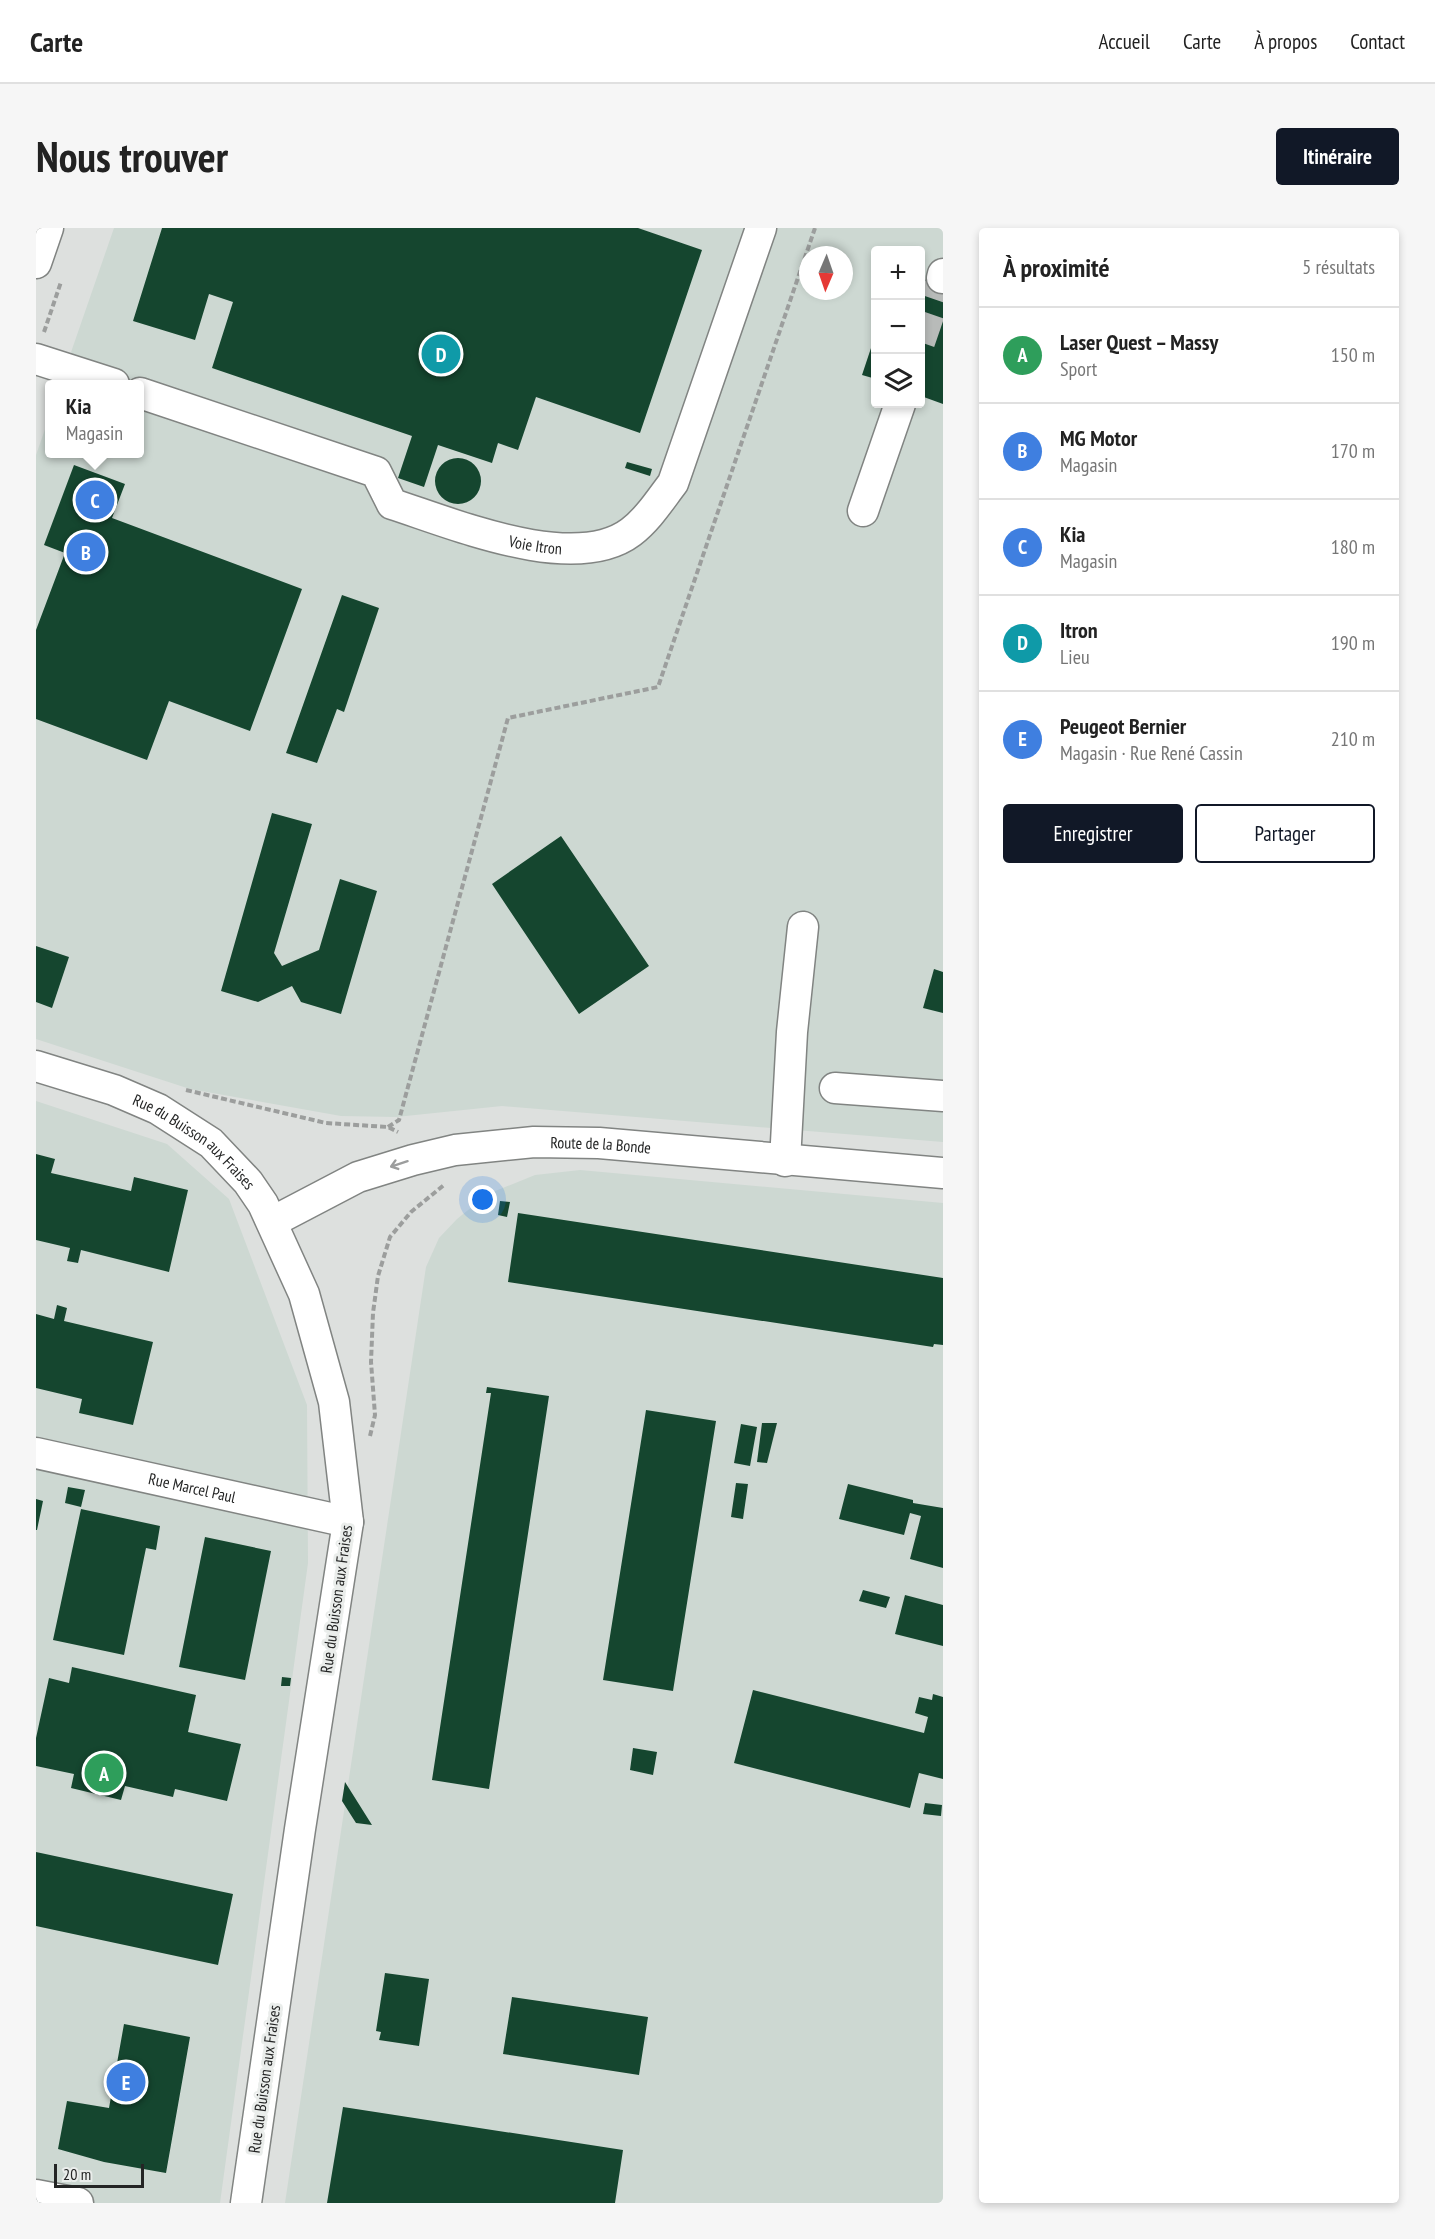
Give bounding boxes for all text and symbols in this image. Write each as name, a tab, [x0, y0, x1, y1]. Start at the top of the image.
text: Carte	[30, 23, 83, 60]
text: Accueil	[1098, 28, 1150, 55]
text: Carte	[1183, 28, 1221, 55]
text: À propos	[1254, 28, 1317, 55]
text: Contact	[1350, 28, 1405, 55]
button: Itinéraire	[1276, 128, 1399, 185]
text: Nous trouver	[36, 129, 228, 184]
north arrow	[799, 246, 853, 300]
map controls	[871, 246, 925, 408]
button: +	[871, 246, 925, 300]
text: À proximité	[1003, 251, 1110, 284]
text: 5 résultats	[1302, 254, 1375, 280]
button: −	[871, 300, 925, 354]
text: Laser Quest – Massy	[1060, 328, 1218, 356]
pin: D	[422, 332, 460, 376]
text: A	[1017, 342, 1028, 368]
text: 150 m	[1331, 342, 1375, 368]
button: layers	[871, 354, 925, 408]
text: Sport	[1060, 356, 1097, 382]
popup	[45, 380, 144, 458]
text: Kia	[66, 392, 91, 420]
text: Magasin	[66, 420, 123, 446]
text: MG Motor	[1060, 424, 1137, 452]
text: B	[1018, 438, 1027, 464]
text: 170 m	[1331, 438, 1375, 464]
text: Magasin	[1060, 452, 1117, 478]
pin: C	[76, 478, 114, 522]
text: Kia	[1060, 520, 1085, 548]
pin: B	[67, 530, 106, 574]
street label: Voie Itron	[506, 530, 563, 558]
text: C	[1018, 534, 1027, 560]
text: 180 m	[1331, 534, 1375, 560]
text: Magasin	[1060, 548, 1117, 574]
text: Itron	[1060, 616, 1098, 644]
text: D	[1017, 630, 1028, 656]
text: 190 m	[1331, 630, 1375, 656]
text: Lieu	[1060, 644, 1090, 670]
text: Peugeot Bernier	[1060, 712, 1186, 740]
text: E	[1018, 726, 1027, 752]
text: 210 m	[1331, 726, 1375, 752]
text: Magasin · Rue René Cassin	[1060, 740, 1243, 766]
button: Enregistrer	[1003, 804, 1183, 863]
button: Partager	[1195, 804, 1375, 863]
street label: Rue du Buisson aux Fraises	[130, 1089, 260, 1193]
street label: Route de la Bonde	[550, 1132, 652, 1157]
one-way arrow	[390, 1159, 409, 1170]
your location	[468, 1185, 497, 1214]
street label: Rue Marcel Paul	[147, 1468, 238, 1507]
street label: Rue du Buisson aux Fraises	[316, 1524, 356, 1674]
pin: A	[84, 1750, 124, 1796]
street label: Rue du Buisson aux Fraises	[244, 2004, 284, 2154]
pin: E	[106, 2060, 146, 2104]
scale bar	[54, 2161, 144, 2188]
text: 20 m	[63, 2164, 91, 2184]

